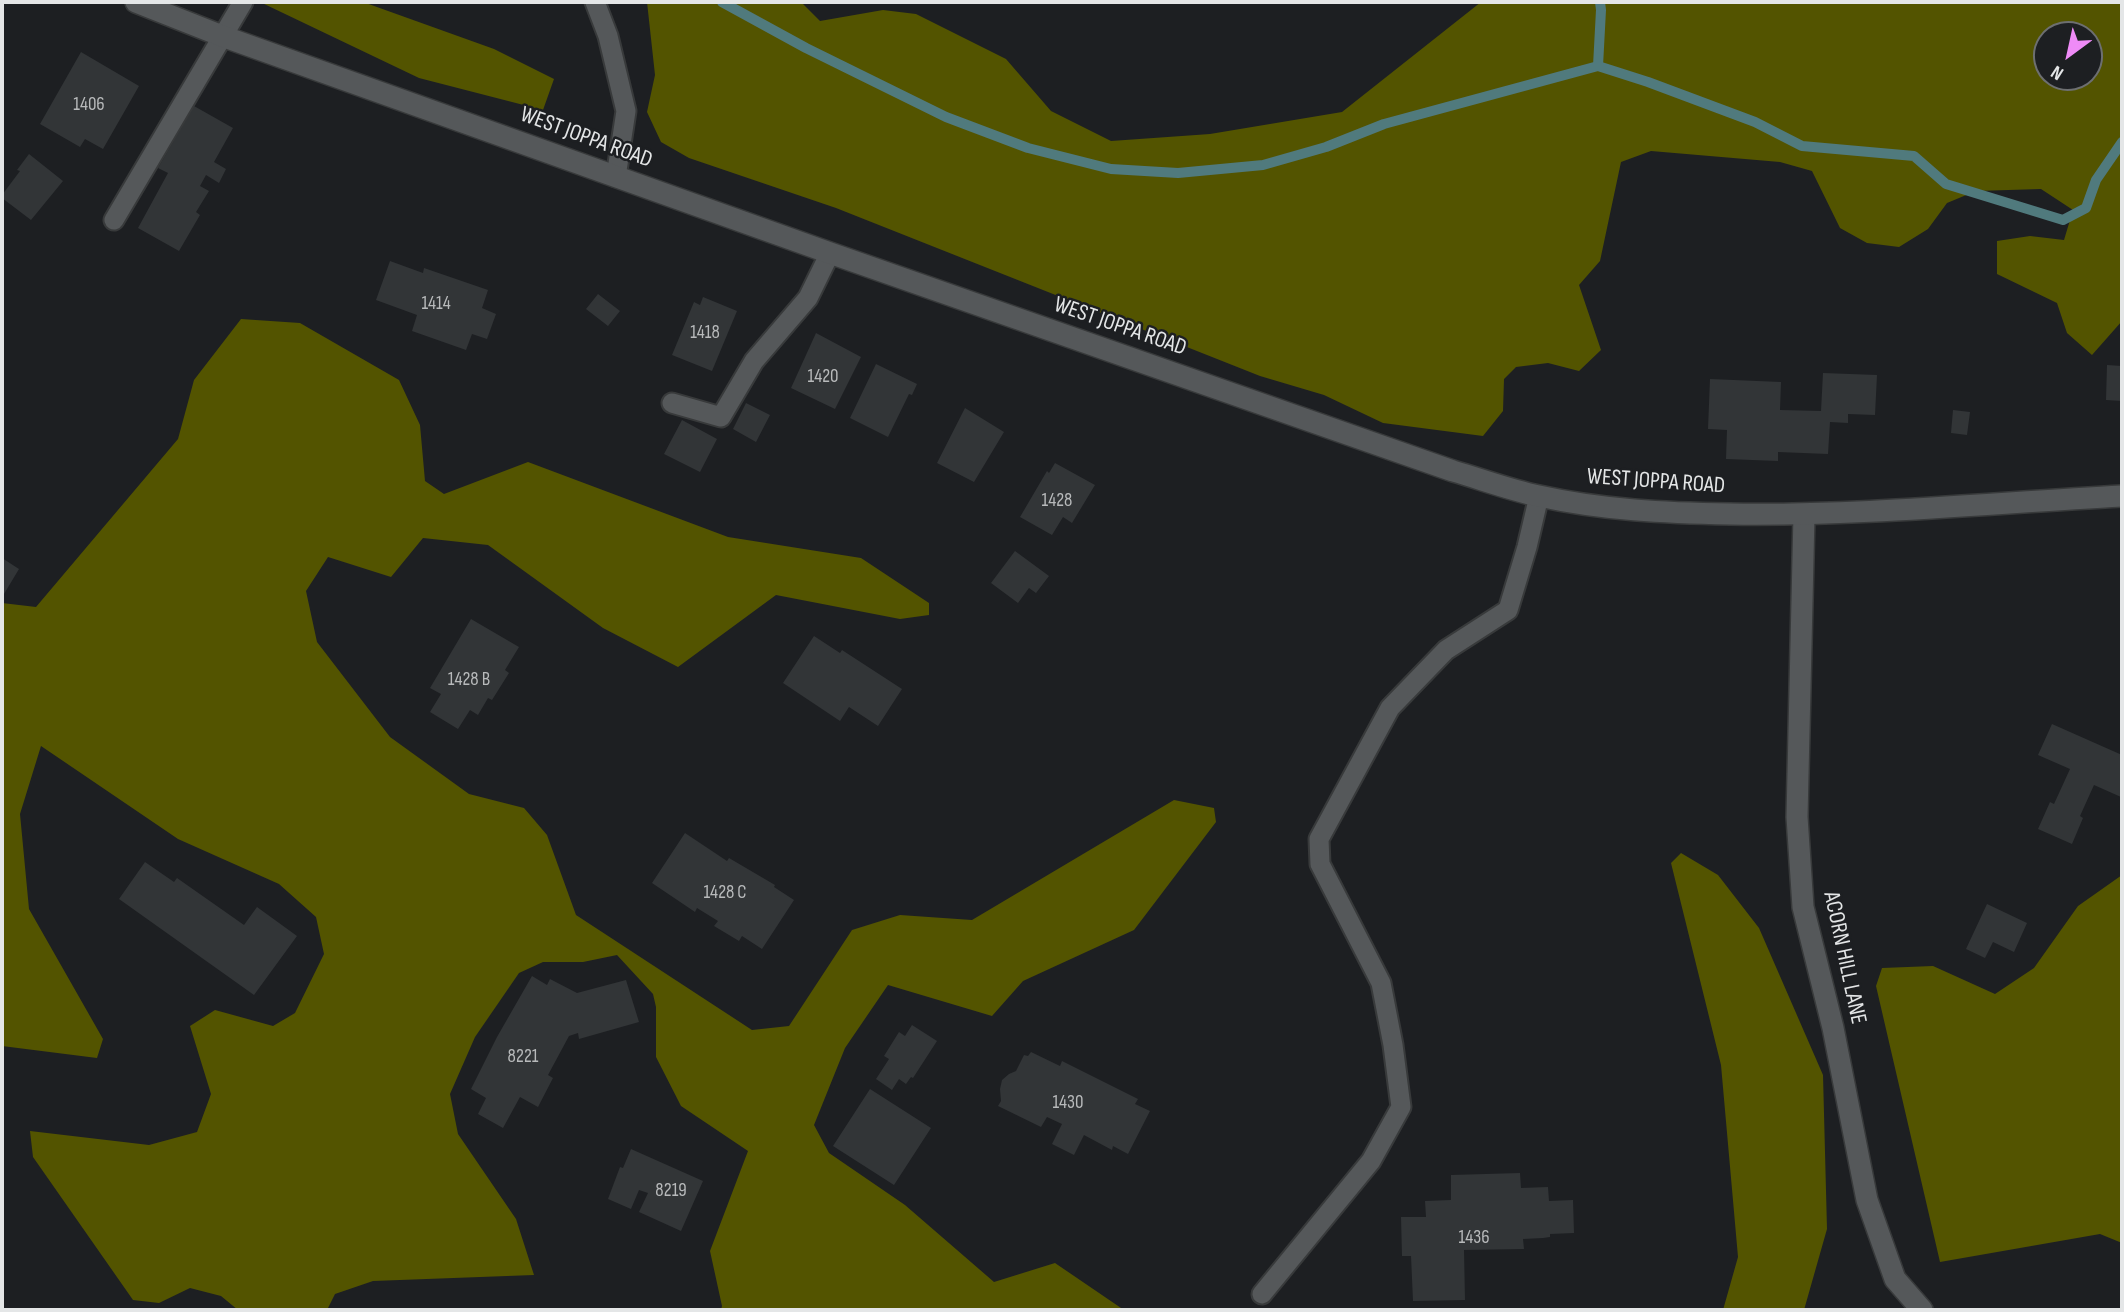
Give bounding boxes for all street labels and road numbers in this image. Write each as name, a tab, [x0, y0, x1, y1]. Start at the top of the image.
street label: WEST JOPPA ROAD	[516, 101, 656, 175]
street label: WEST JOPPA ROAD	[1050, 291, 1190, 363]
street label: WEST JOPPA ROAD	[1586, 463, 1726, 501]
street label: ACORN HILL LANE	[1816, 889, 1872, 1027]

